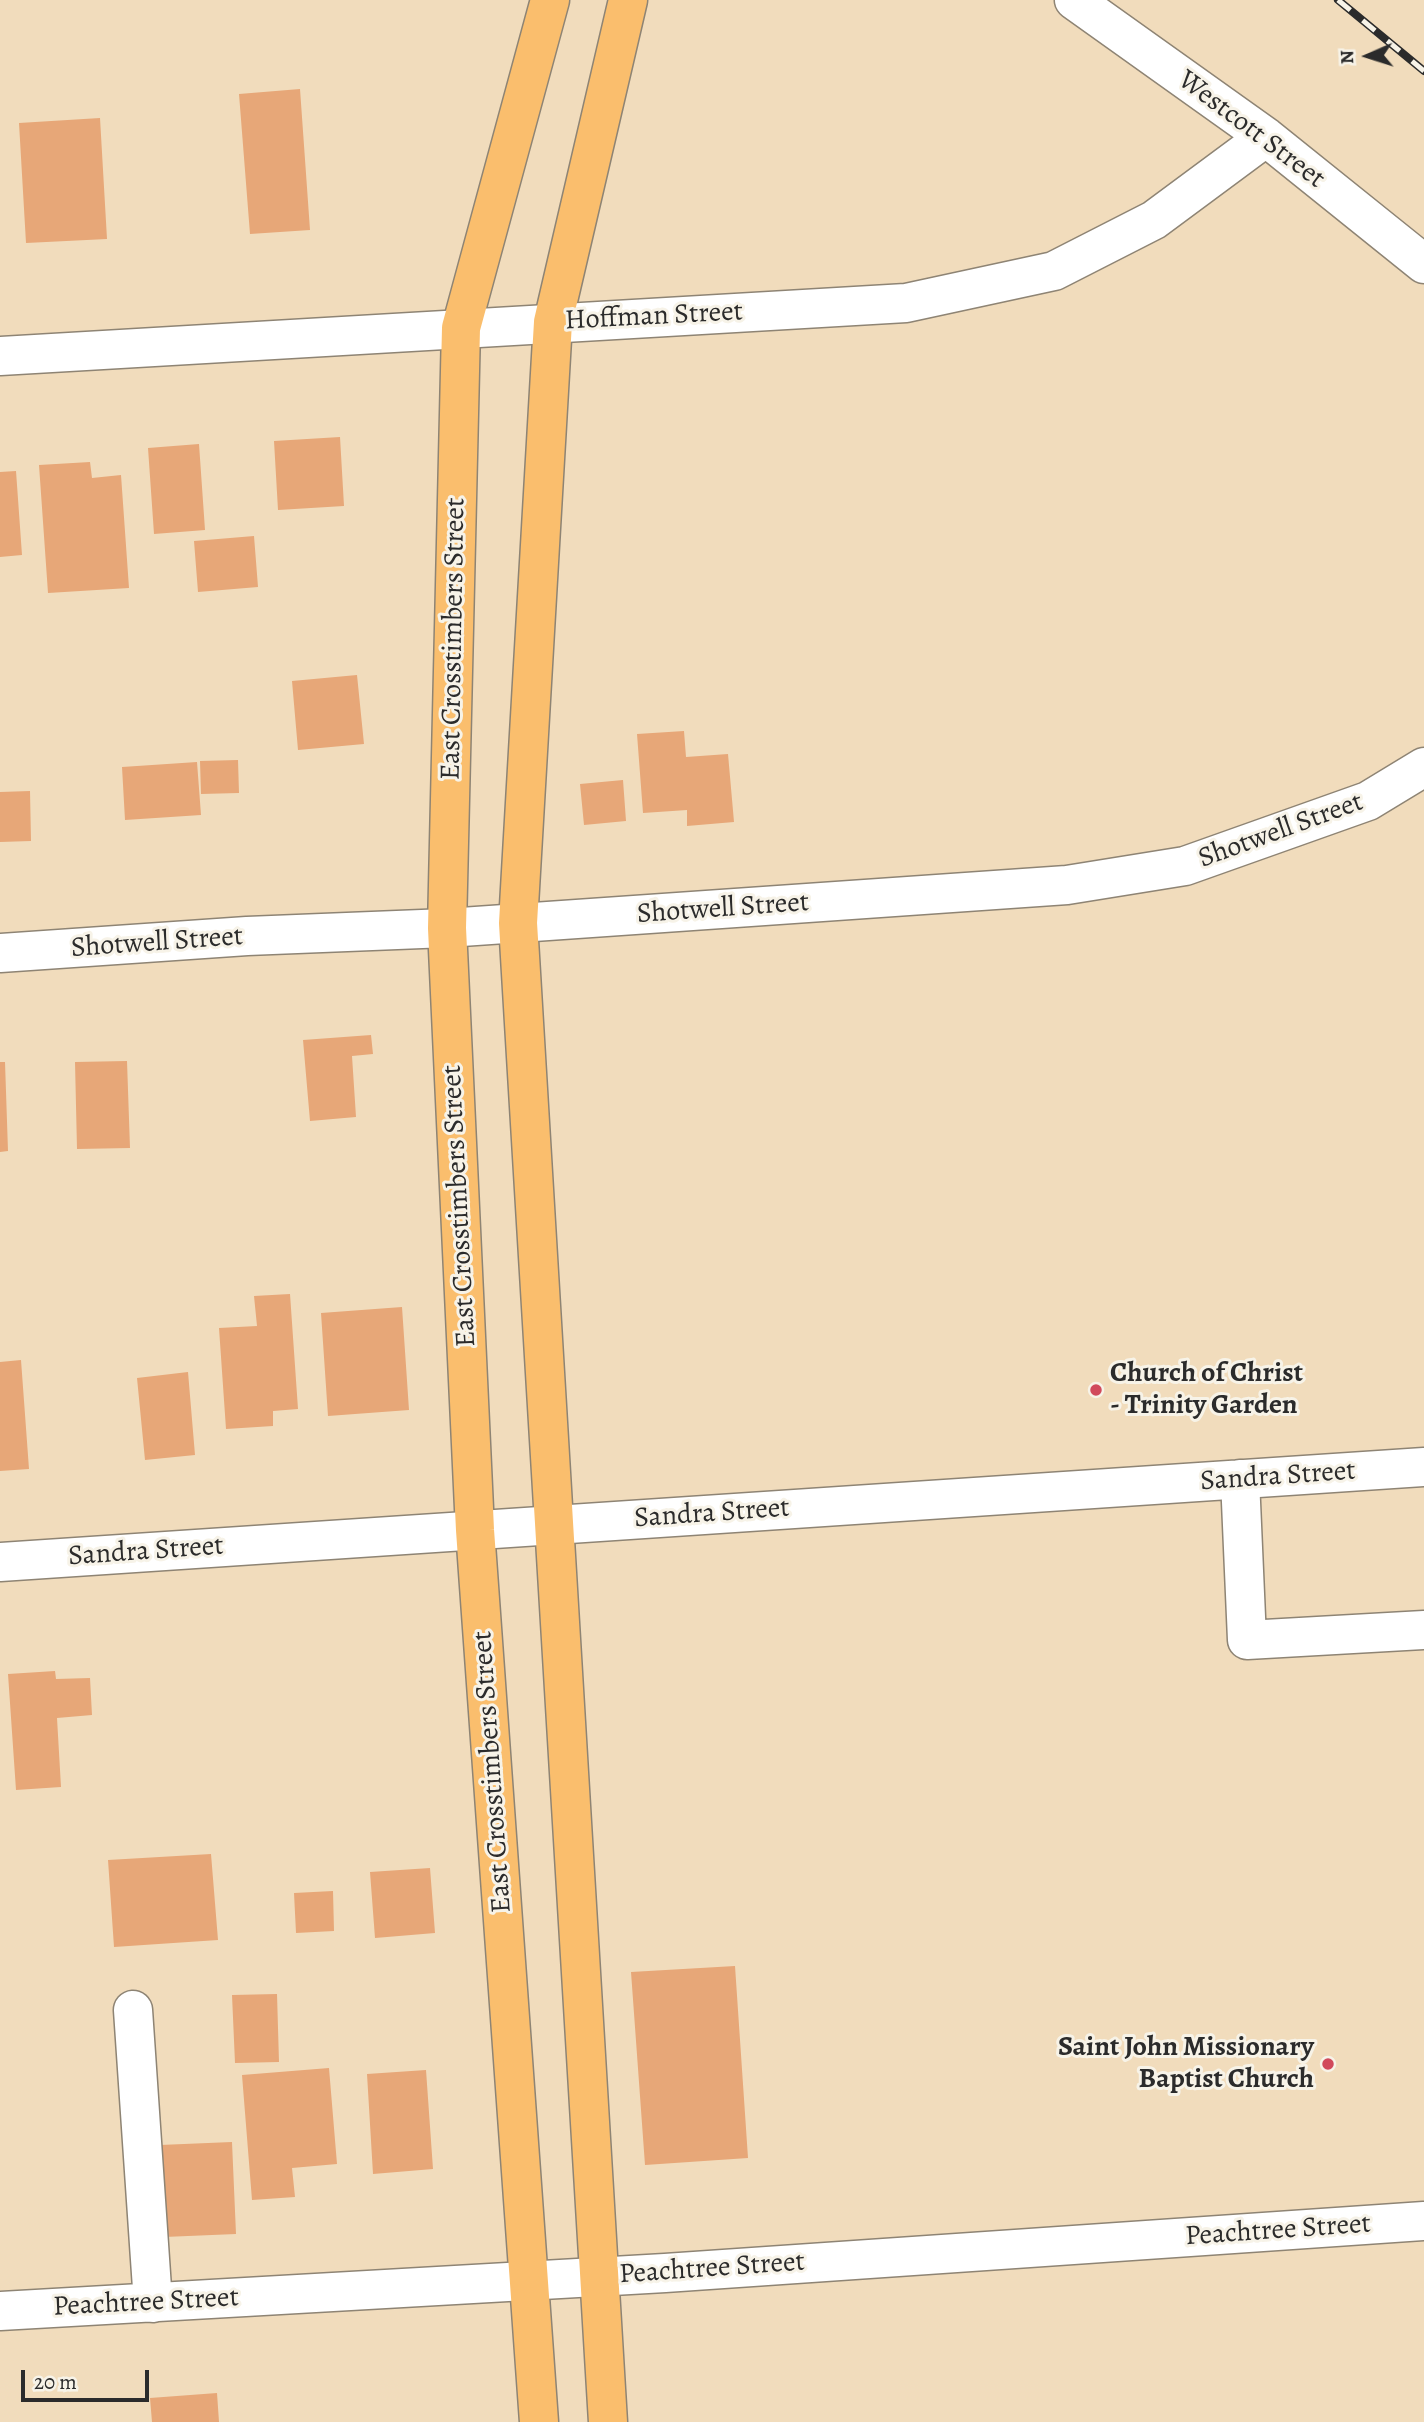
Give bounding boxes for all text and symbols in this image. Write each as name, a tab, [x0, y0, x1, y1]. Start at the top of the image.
north arrow	[1333, 21, 1403, 91]
text: N	[1334, 50, 1360, 65]
street label: Westcott Street	[1171, 64, 1331, 196]
street label: Hoffman Street	[564, 296, 744, 338]
street label: East Crosstimbers Street	[435, 497, 473, 781]
street label: Shotwell Street	[1194, 786, 1368, 876]
street label: Shotwell Street	[636, 886, 810, 932]
street label: Shotwell Street	[70, 920, 244, 966]
street label: East Crosstimbers Street	[436, 1064, 484, 1348]
place label: Church of Christ - Trinity Garden	[1110, 1357, 1303, 1423]
marker: Church of Christ - Trinity Garden	[1088, 1382, 1104, 1398]
street label: Sandra Street	[1199, 1455, 1357, 1499]
street label: Sandra Street	[633, 1492, 791, 1536]
street label: Sandra Street	[67, 1530, 225, 1574]
street label: East Crosstimbers Street	[466, 1630, 520, 1914]
place label: Saint John Missionary Baptist Church	[1058, 2031, 1314, 2097]
marker: Saint John Missionary Baptist Church	[1320, 2056, 1336, 2072]
street label: Peachtree Street	[1184, 2208, 1372, 2254]
street label: Peachtree Street	[618, 2246, 806, 2292]
street label: Peachtree Street	[52, 2281, 240, 2325]
scale bar	[24, 2356, 152, 2400]
text: 20 m	[34, 2368, 77, 2396]

